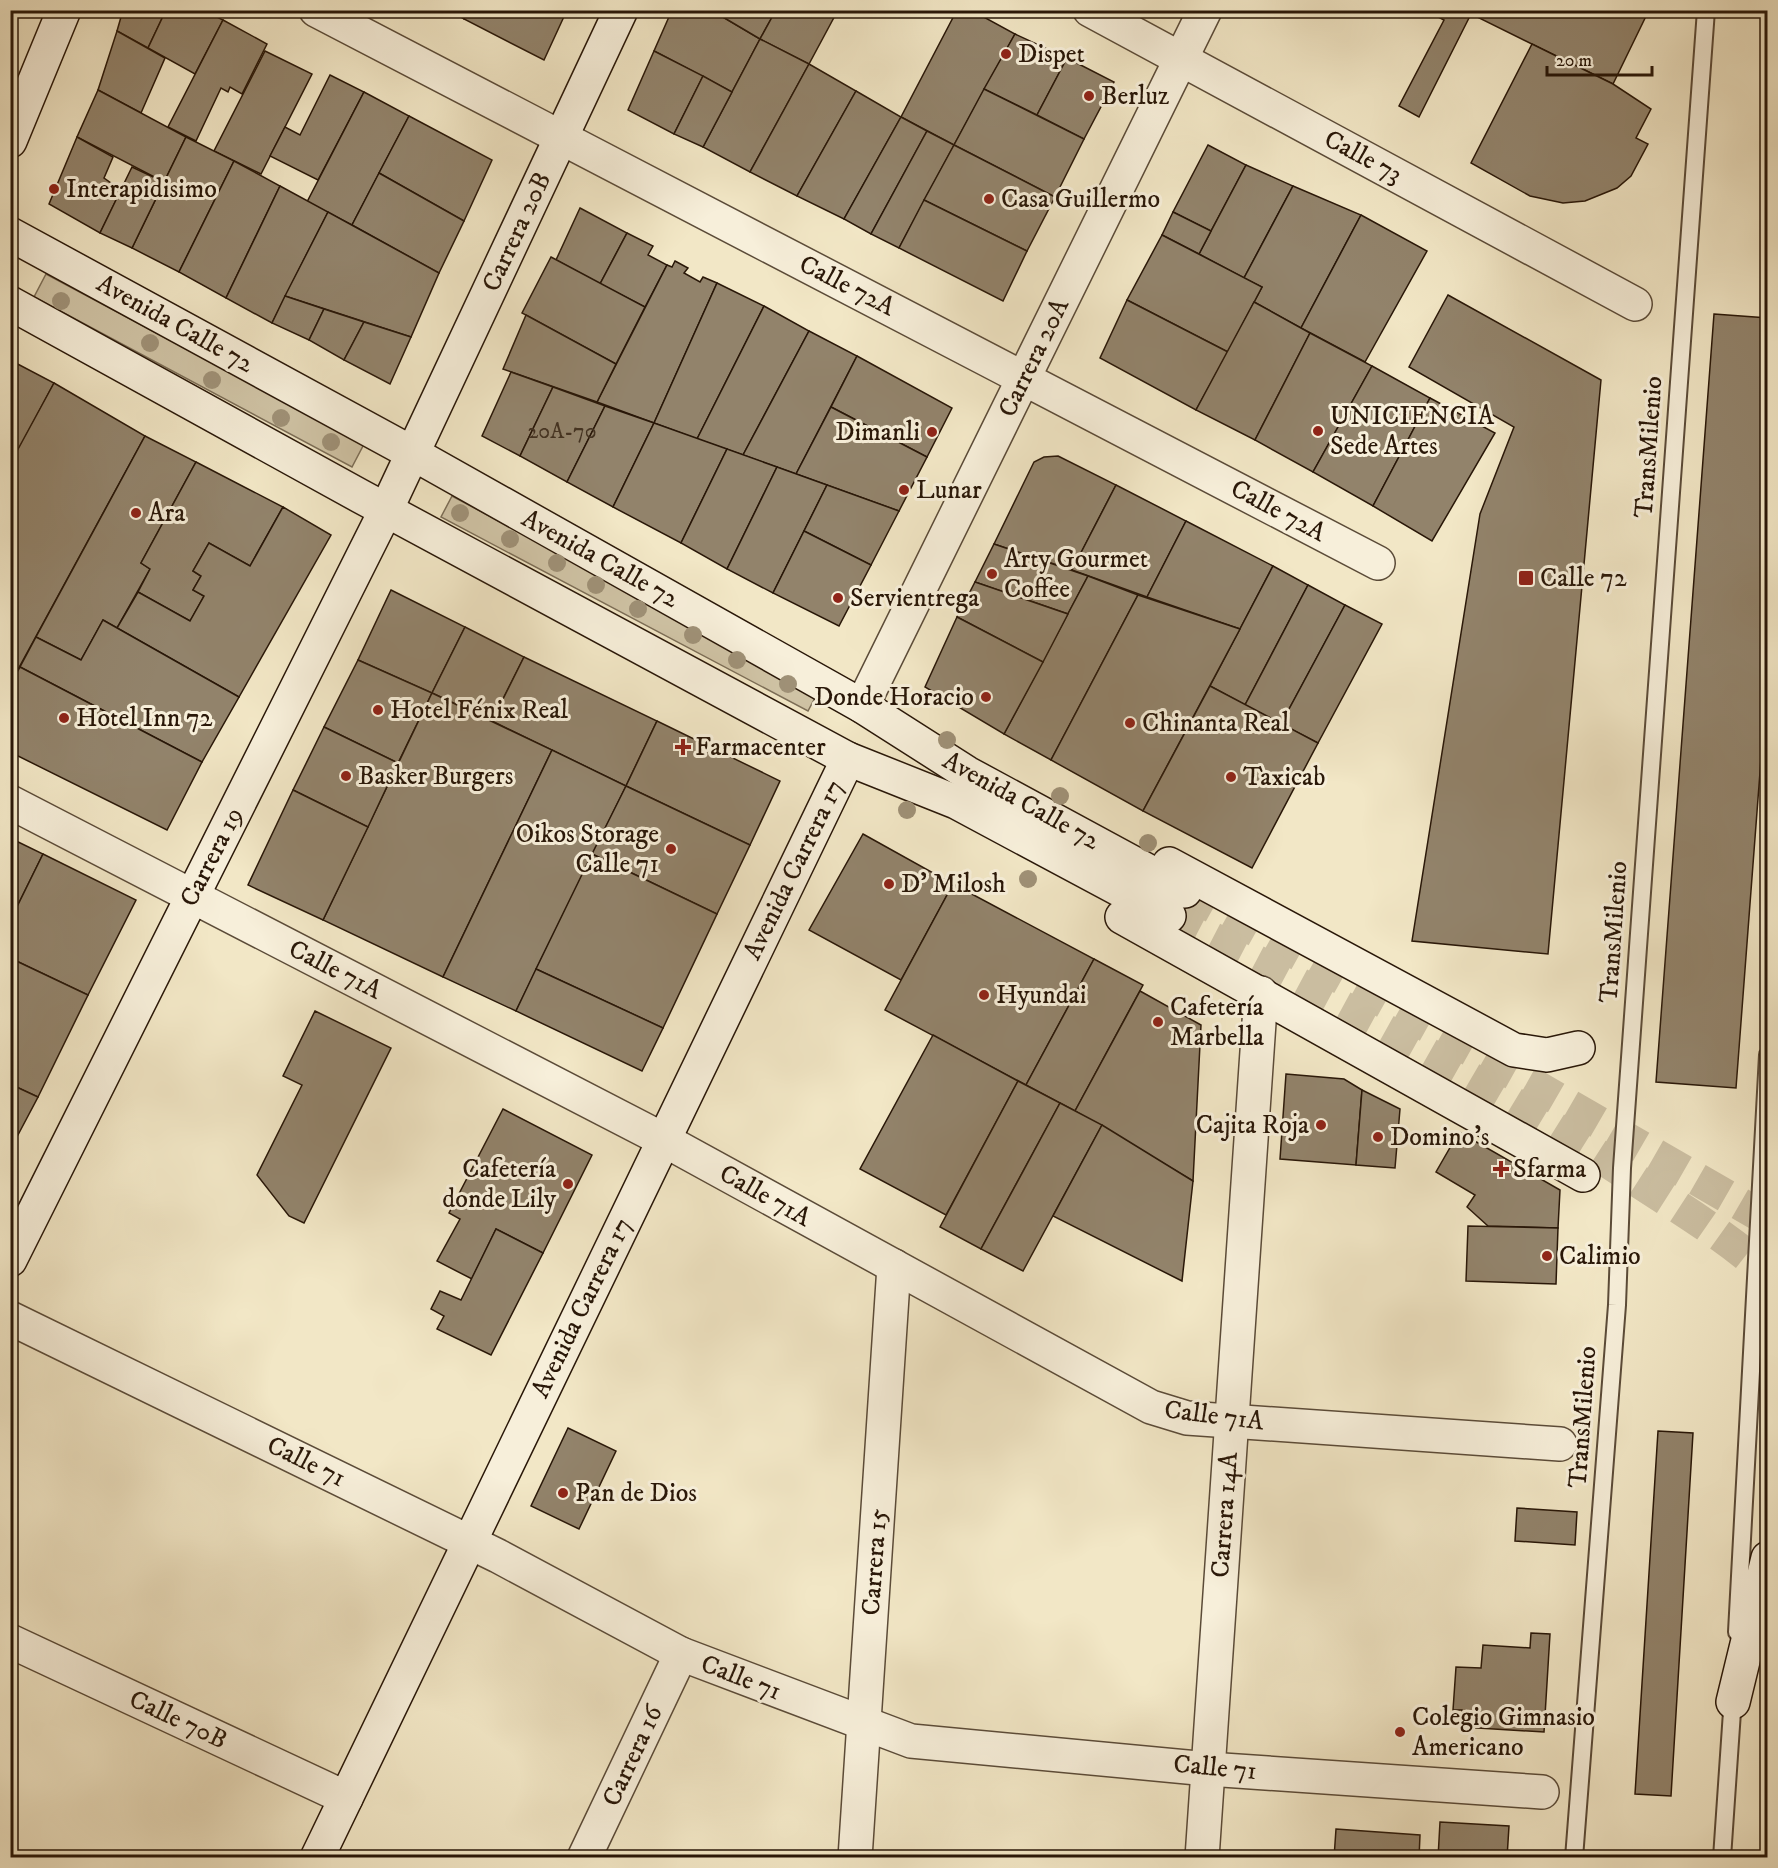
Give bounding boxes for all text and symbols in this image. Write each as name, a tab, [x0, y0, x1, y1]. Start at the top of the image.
place label: Dispet	[1018, 38, 1085, 71]
scale bar	[1547, 39, 1652, 77]
marker: Dispet	[999, 47, 1013, 61]
text: 20 m	[1556, 50, 1592, 72]
place label: Berluz	[1101, 80, 1169, 113]
marker: Berluz	[1082, 89, 1096, 103]
street label: Calle 73	[1318, 123, 1408, 191]
street label: Carrera 20B	[475, 167, 559, 297]
place label: Interapidisimo	[66, 173, 217, 206]
marker: Interapidisimo	[47, 182, 61, 196]
place label: Casa Guillermo	[1001, 183, 1160, 216]
marker: Casa Guillermo	[982, 192, 996, 206]
street label: Calle 72A	[794, 248, 901, 324]
street label: Avenida Calle 72	[91, 267, 260, 381]
street label: Carrera 20A	[991, 293, 1077, 423]
street label: TransMilenio	[1628, 375, 1670, 519]
place label: UNICIENCIA Sede Artes	[1330, 400, 1494, 463]
place label: Dimanli	[835, 416, 920, 449]
house number: 20A-70	[527, 418, 597, 445]
marker: UNICIENCIA Sede Artes	[1311, 424, 1325, 438]
marker: Dimanli	[925, 425, 939, 439]
street label: Calle 72A	[1225, 472, 1332, 550]
place label: Lunar	[916, 474, 982, 507]
marker: Lunar	[897, 483, 911, 497]
place label: Ara	[148, 497, 185, 530]
street label: Avenida Calle 72	[516, 502, 685, 616]
marker: Ara	[129, 506, 143, 520]
place label: Arty Gourmet Coffee	[1004, 543, 1148, 606]
place label: Calle 72	[1540, 562, 1627, 595]
marker: Arty Gourmet Coffee	[985, 567, 999, 581]
marker: Calle 72	[1517, 569, 1535, 587]
place label: Servientrega	[850, 582, 979, 615]
marker: Servientrega	[831, 591, 845, 605]
place label: Donde Horacio	[814, 681, 974, 714]
marker: Donde Horacio	[979, 690, 993, 704]
place label: Hotel Fénix Real	[390, 694, 568, 727]
place label: Hotel Inn 72	[76, 702, 213, 735]
marker: Hotel Fénix Real	[371, 703, 385, 717]
place label: Chinanta Real	[1142, 707, 1290, 740]
marker: Hotel Inn 72	[57, 711, 71, 725]
marker: Chinanta Real	[1123, 716, 1137, 730]
place label: Farmacenter	[695, 731, 826, 764]
marker: Farmacenter	[676, 740, 690, 754]
street label: Avenida Calle 72	[937, 744, 1106, 858]
place label: Basker Burgers	[358, 760, 513, 793]
place label: Taxicab	[1243, 761, 1325, 794]
marker: Basker Burgers	[339, 769, 353, 783]
marker: Taxicab	[1224, 770, 1238, 784]
street label: Avenida Carrera 17	[736, 775, 852, 965]
street label: Carrera 19	[173, 802, 251, 912]
place label: Oikos Storage Calle 71	[516, 818, 659, 881]
marker: Oikos Storage Calle 71	[664, 842, 678, 856]
street label: TransMilenio	[1593, 860, 1635, 1004]
place label: D' Milosh	[901, 868, 1006, 901]
marker: D' Milosh	[882, 877, 896, 891]
street label: Calle 71A	[283, 933, 387, 1008]
place label: Hyundai	[996, 979, 1086, 1012]
marker: Hyundai	[977, 988, 991, 1002]
place label: Cafetería Marbella	[1170, 991, 1264, 1054]
marker: Cafetería Marbella	[1151, 1015, 1165, 1029]
place label: Cajita Roja	[1196, 1109, 1309, 1142]
marker: Cajita Roja	[1314, 1118, 1328, 1132]
place label: Domino's	[1390, 1121, 1489, 1154]
marker: Domino's	[1371, 1130, 1385, 1144]
place label: Cafetería donde Lily	[442, 1153, 557, 1216]
place label: Sfarma	[1513, 1153, 1586, 1186]
street label: Calle 71A	[713, 1157, 817, 1235]
marker: Sfarma	[1494, 1162, 1508, 1176]
marker: Cafetería donde Lily	[561, 1177, 575, 1191]
street label: Avenida Carrera 17	[524, 1213, 640, 1403]
place label: Calimio	[1559, 1240, 1641, 1273]
marker: Calimio	[1540, 1249, 1554, 1263]
street label: TransMilenio	[1562, 1345, 1604, 1489]
street label: Calle 71A	[1162, 1394, 1266, 1439]
street label: Calle 71	[261, 1429, 351, 1495]
street label: Carrera 14A	[1204, 1451, 1246, 1579]
place label: Pan de Dios	[575, 1477, 697, 1510]
marker: Pan de Dios	[556, 1486, 570, 1500]
street label: Carrera 15	[855, 1507, 895, 1617]
street label: Calle 71	[696, 1648, 786, 1708]
street label: Calle 70B	[124, 1683, 232, 1757]
street label: Carrera 16	[595, 1699, 671, 1812]
place label: Colegio Gimnasio Americano	[1412, 1701, 1595, 1764]
marker: Colegio Gimnasio Americano	[1393, 1725, 1407, 1739]
street label: Calle 71	[1172, 1748, 1258, 1788]

